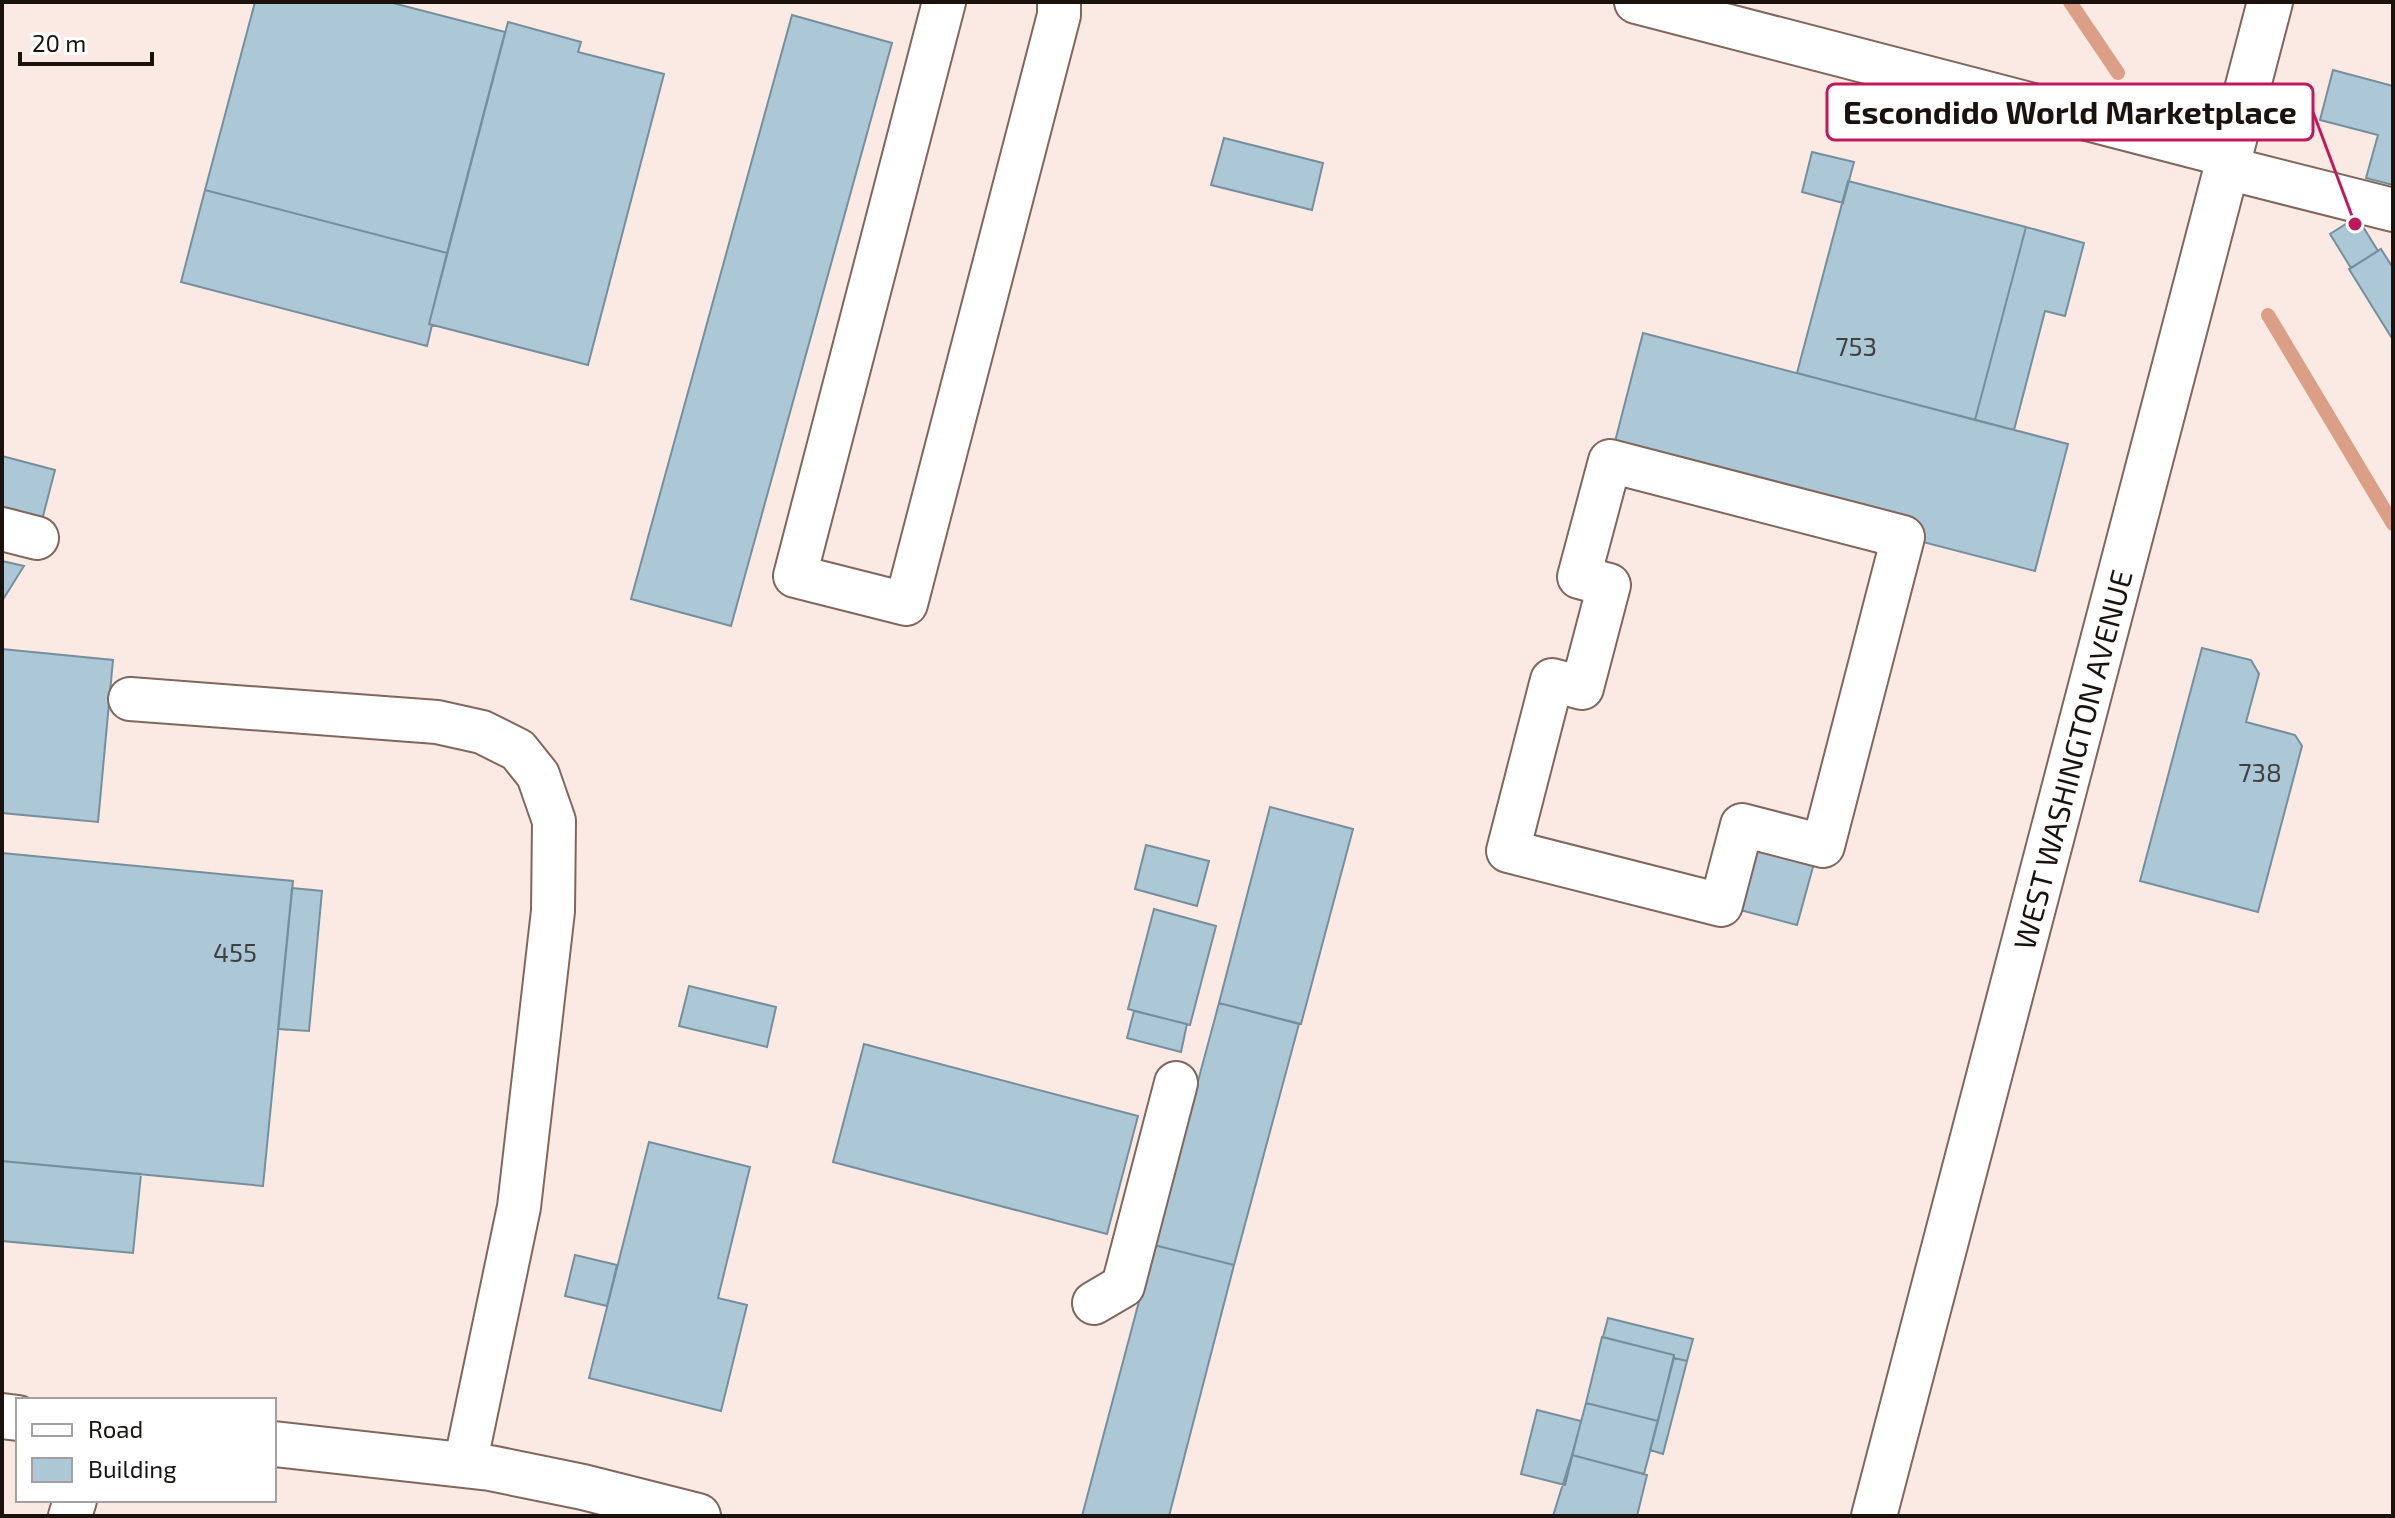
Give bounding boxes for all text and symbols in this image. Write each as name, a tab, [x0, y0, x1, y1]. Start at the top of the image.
scale bar	[20, 16, 152, 66]
text: 20 m	[32, 28, 86, 57]
callout: Escondido World Marketplace	[1827, 84, 2313, 140]
text: Escondido World Marketplace	[1843, 92, 2297, 130]
house number: 753	[1835, 330, 1877, 361]
street label: WEST WASHINGTON AVENUE	[2005, 566, 2139, 953]
house number: 738	[2238, 756, 2282, 787]
house number: 455	[213, 936, 257, 967]
legend	[16, 1398, 276, 1502]
text: Road	[88, 1414, 143, 1443]
text: Building	[88, 1454, 177, 1483]

